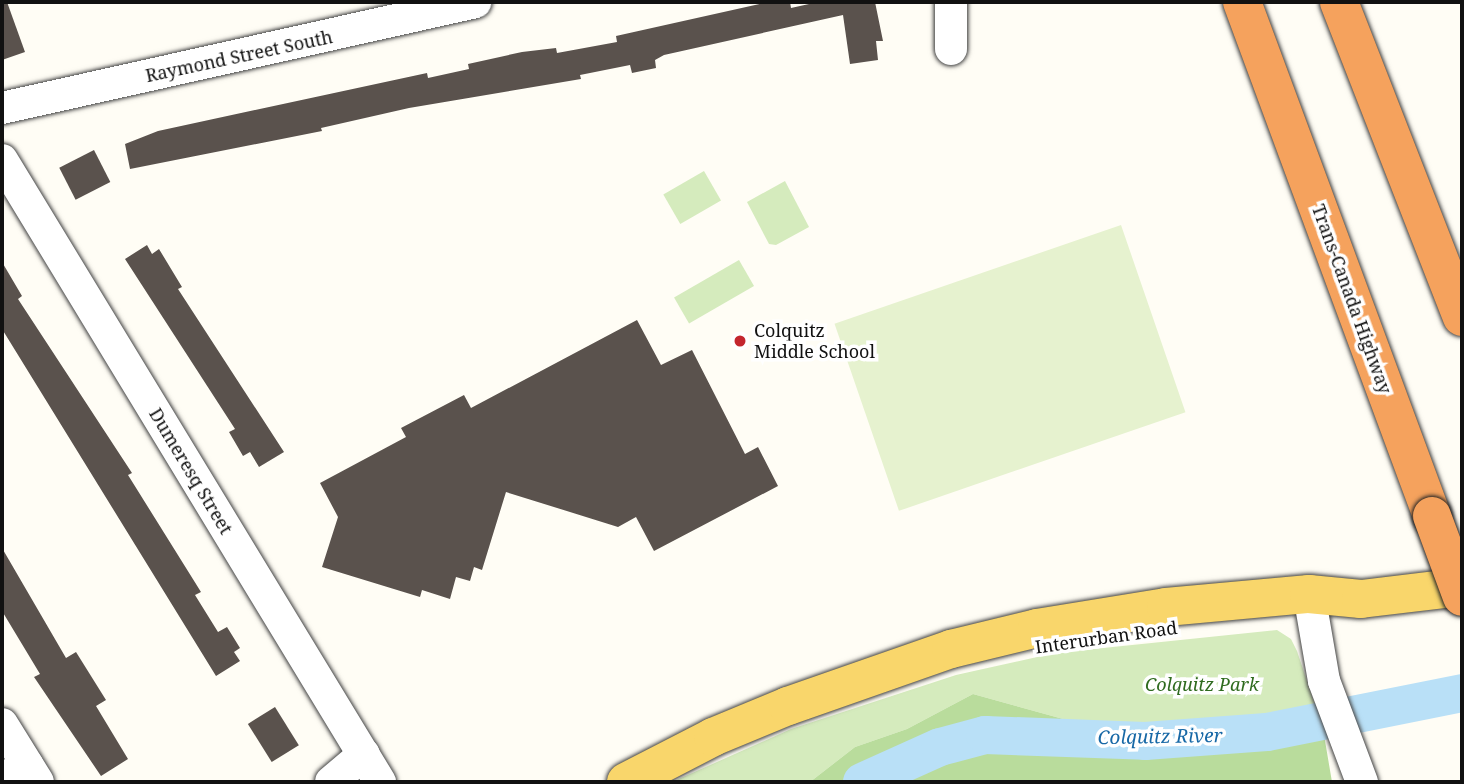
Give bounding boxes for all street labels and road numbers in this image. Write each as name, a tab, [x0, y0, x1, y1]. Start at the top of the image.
street label: Raymond Street South	[143, 26, 335, 86]
street label: Trans-Canada Highway	[1308, 201, 1396, 397]
street label: Dumeresq Street	[145, 404, 237, 538]
street label: Interurban Road	[1033, 616, 1179, 658]

